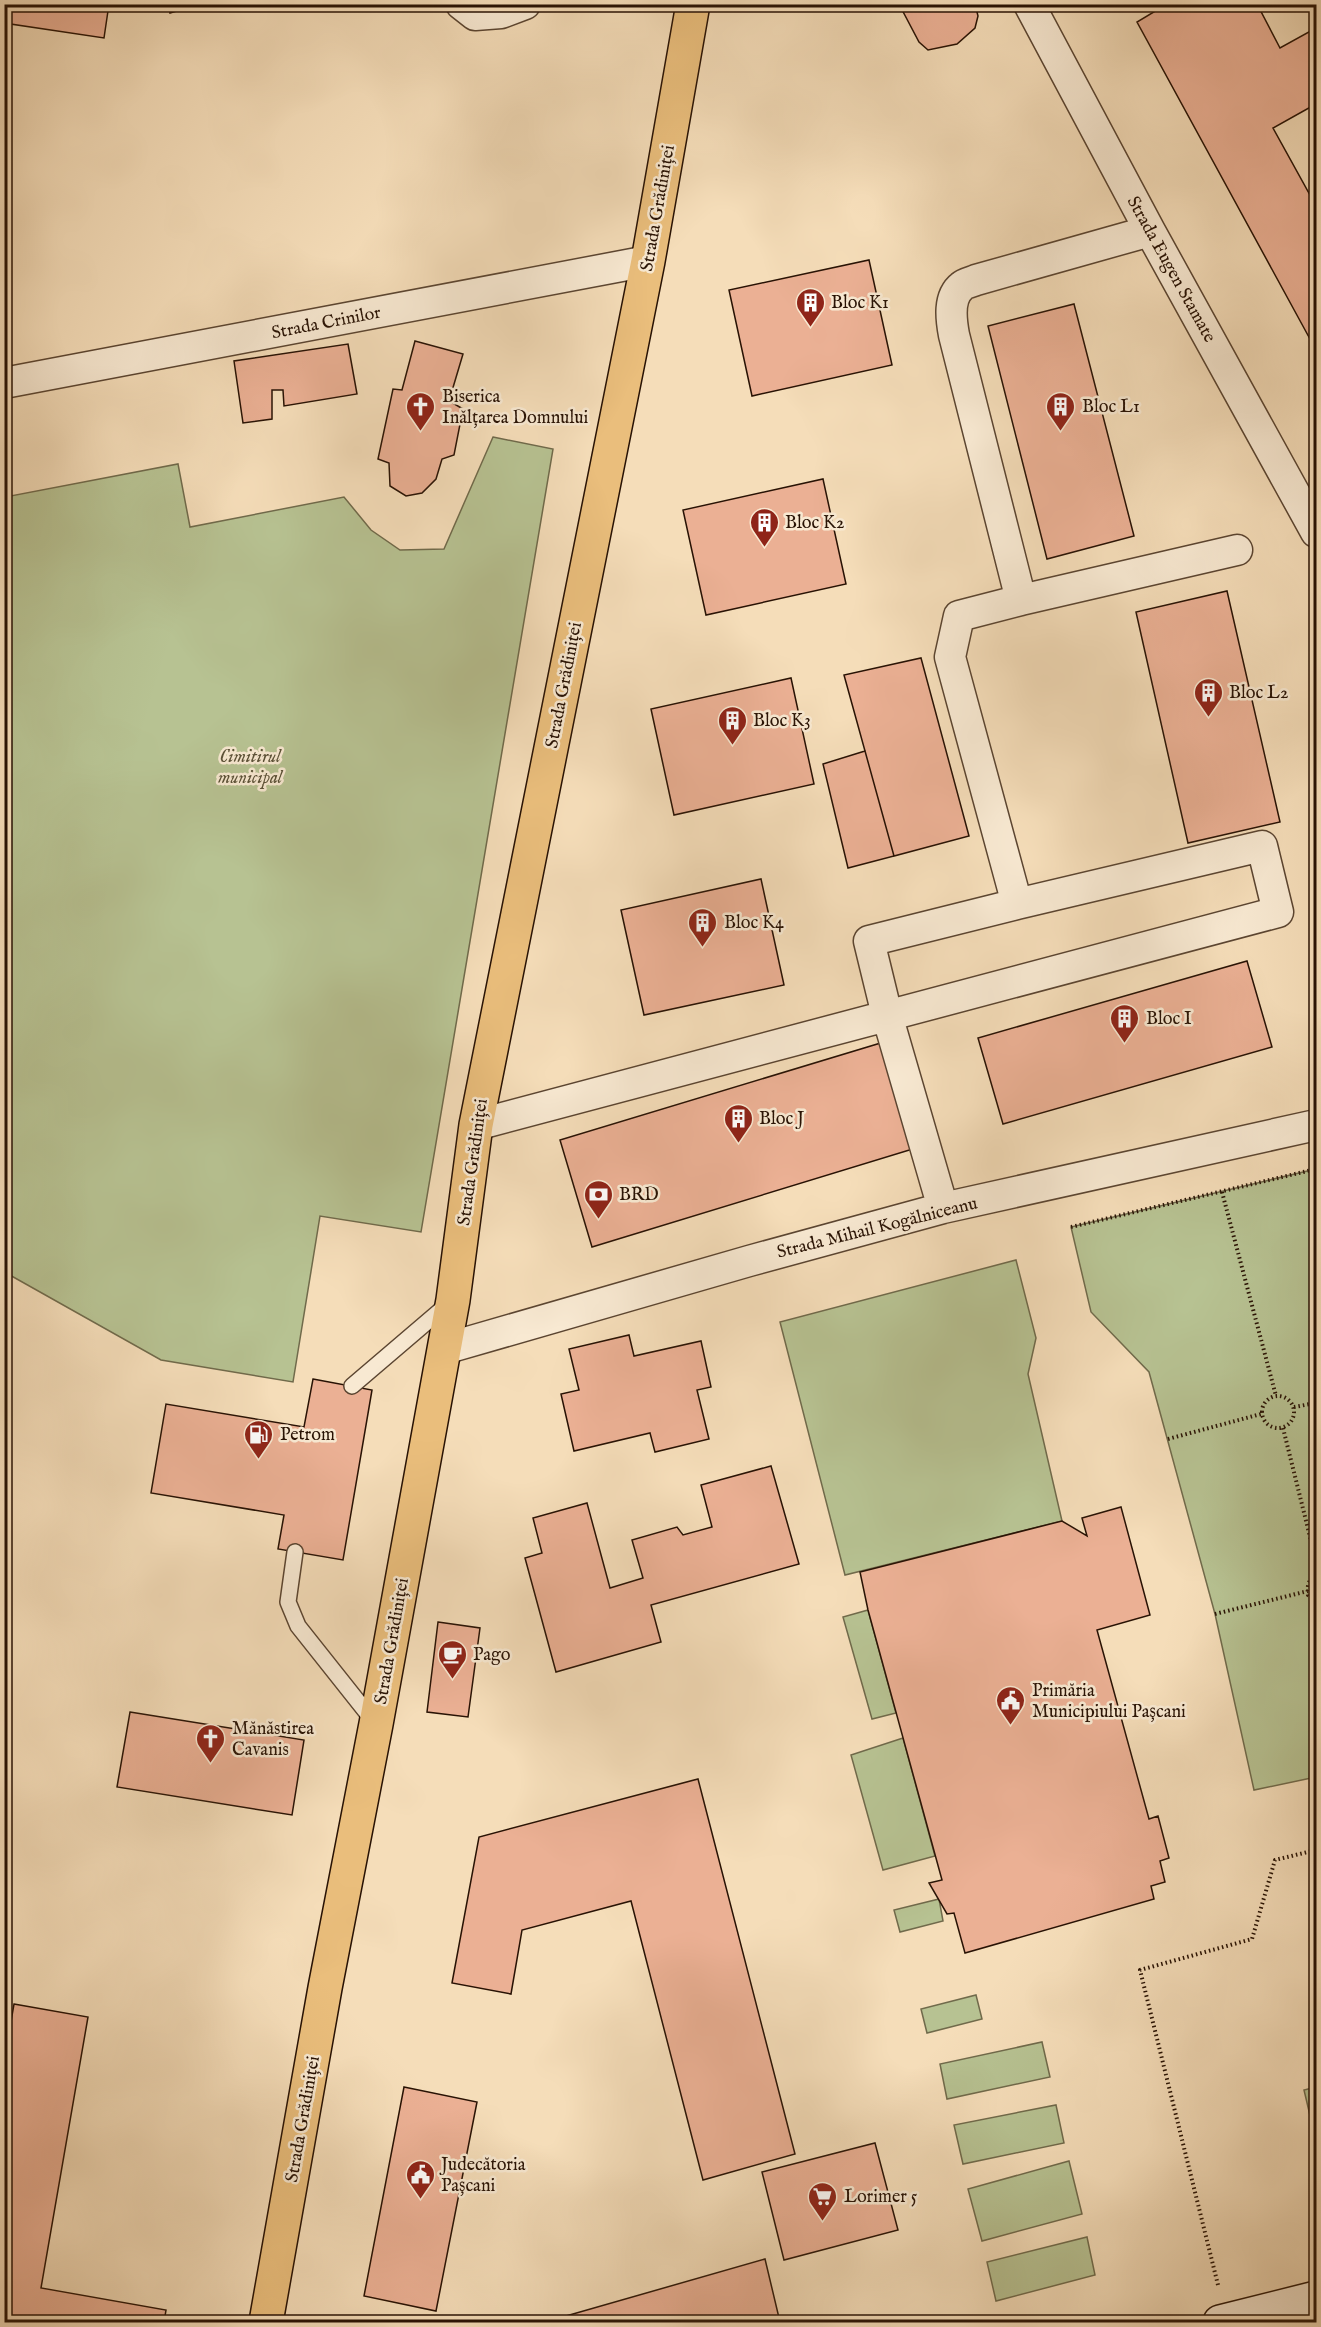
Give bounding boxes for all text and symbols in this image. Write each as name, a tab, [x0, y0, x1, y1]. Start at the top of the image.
street label: Strada Grădiniței	[636, 143, 681, 273]
street label: Strada Eugen Stamate	[1121, 193, 1220, 347]
building icon: Bloc K1	[794, 286, 826, 328]
place label: Bloc K1	[831, 292, 889, 315]
street label: Strada Crinilor	[270, 302, 383, 345]
place label: Biserica Inălțarea Domnului	[442, 386, 589, 430]
church icon: Biserica Inălțarea Domnului	[405, 390, 437, 432]
building icon: Bloc L1	[1045, 390, 1077, 432]
place label: Bloc L1	[1082, 396, 1140, 419]
building icon: Bloc K2	[748, 506, 780, 548]
place label: Bloc K2	[785, 512, 845, 535]
street label: Strada Grădiniței	[541, 620, 588, 750]
building icon: Bloc L2	[1192, 676, 1224, 718]
place label: Bloc L2	[1229, 682, 1288, 705]
building icon: Bloc K3	[716, 704, 748, 746]
place label: Bloc K3	[753, 710, 811, 733]
park label: Cimitirul municipal	[218, 746, 284, 790]
building icon: Bloc K4	[687, 906, 719, 948]
place label: Bloc K4	[724, 912, 784, 935]
building icon: Bloc I	[1109, 1002, 1141, 1044]
place label: Bloc I	[1146, 1008, 1192, 1031]
street label: Strada Grădiniței	[453, 1097, 494, 1227]
building icon: Bloc J	[722, 1102, 754, 1144]
place label: Bloc J	[759, 1108, 805, 1131]
bank icon: BRD	[582, 1178, 614, 1220]
place label: BRD	[619, 1184, 659, 1207]
street label: Strada Mihail Kogălniceanu	[775, 1192, 980, 1265]
fuel station icon: Petrom	[243, 1418, 275, 1460]
place label: Petrom	[280, 1424, 335, 1447]
street label: Strada Grădiniței	[370, 1576, 415, 1706]
cafe icon: Pago	[436, 1638, 468, 1680]
place label: Pago	[473, 1644, 511, 1667]
place label: Primăria Municipiului Pașcani	[1032, 1680, 1186, 1724]
public building icon: Primăria Municipiului Pașcani	[995, 1684, 1027, 1726]
place label: Mănăstirea Cavanis	[232, 1718, 314, 1762]
church icon: Mănăstirea Cavanis	[195, 1722, 227, 1764]
street label: Strada Grădiniței	[281, 2054, 326, 2184]
place label: Judecătoria Pașcani	[439, 2154, 526, 2198]
public building icon: Judecătoria Pașcani	[404, 2158, 436, 2200]
supermarket icon: Lorimer 5	[807, 2180, 839, 2222]
place label: Lorimer 5	[844, 2186, 918, 2209]

